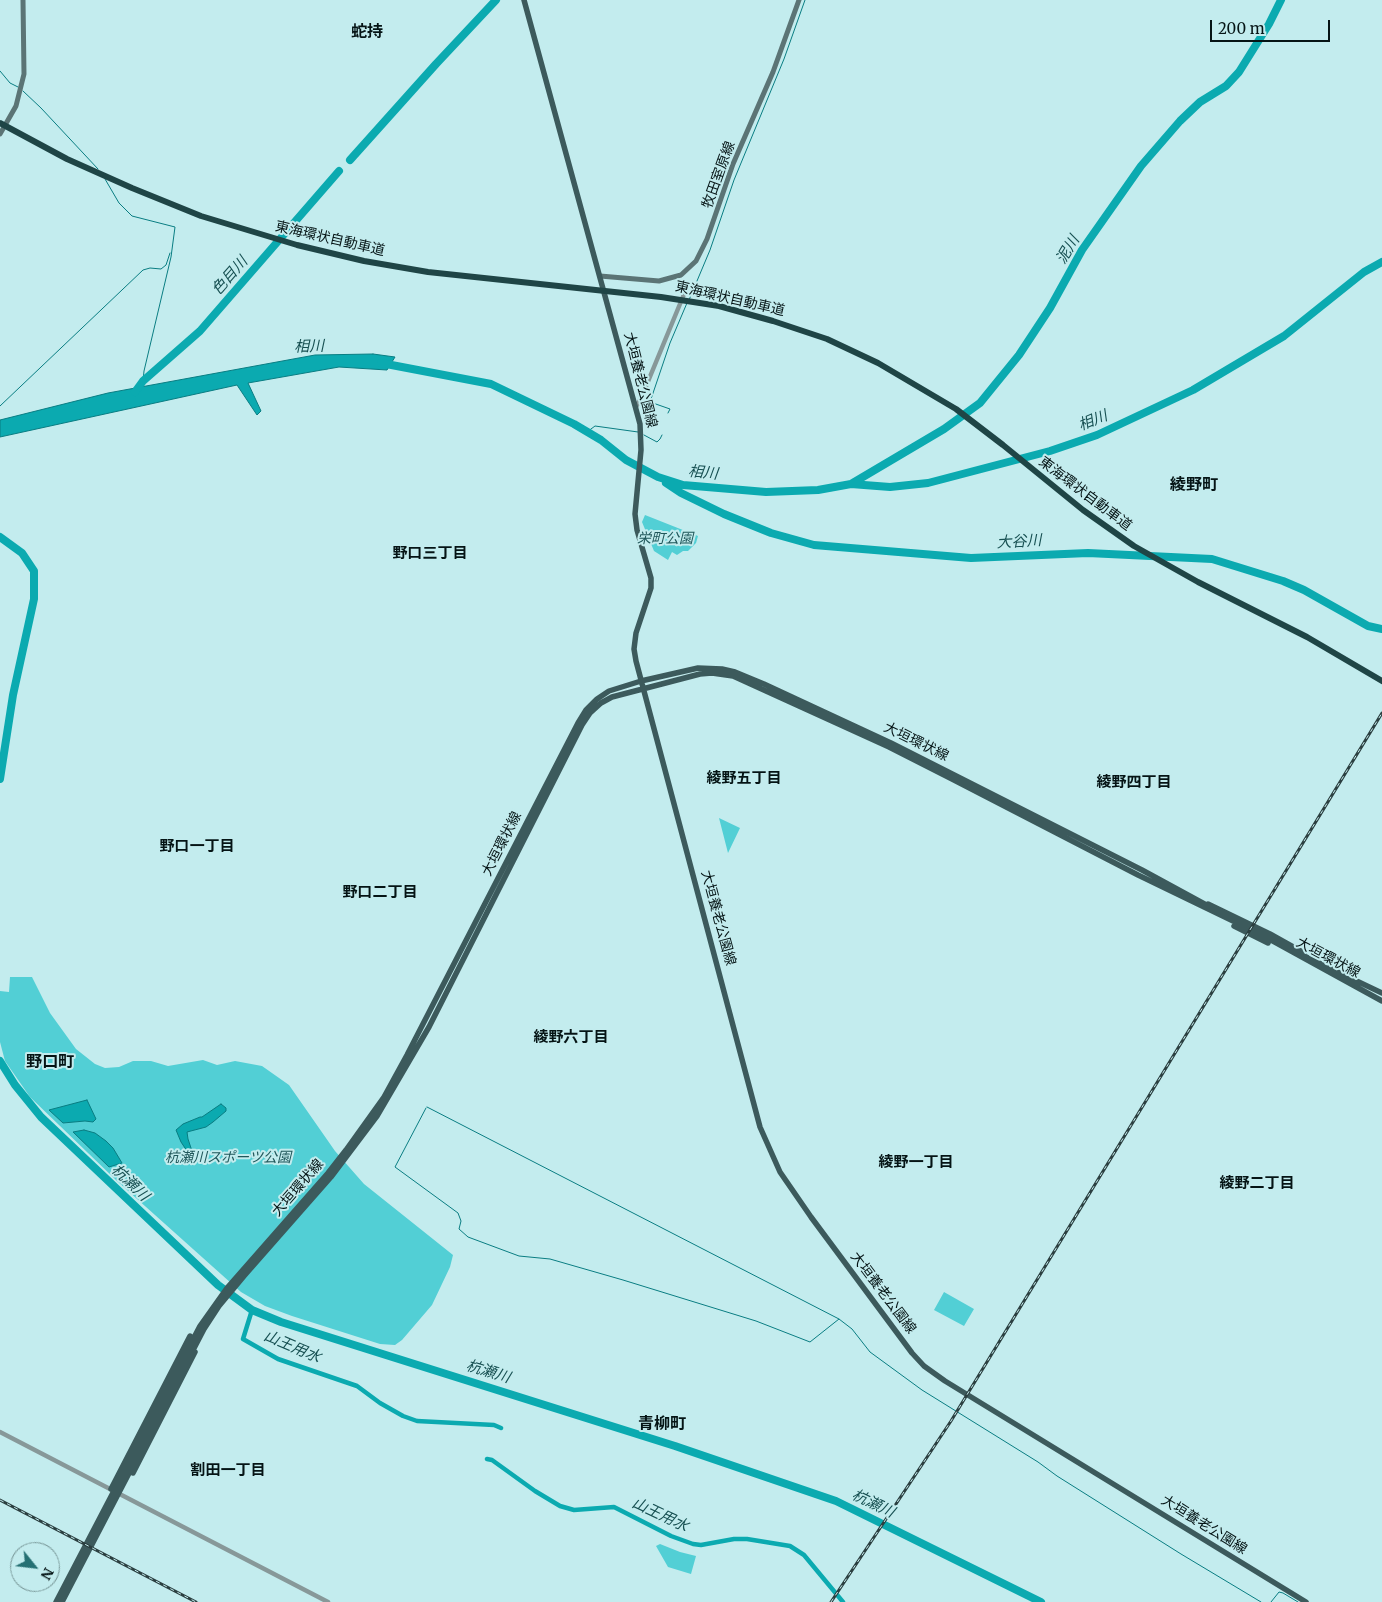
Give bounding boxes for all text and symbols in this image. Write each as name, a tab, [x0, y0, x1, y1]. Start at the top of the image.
scale bar	[1212, 10, 1332, 42]
text: 200 m	[1218, 19, 1265, 38]
district label: 蛇持	[351, 22, 383, 42]
street label: 牧田室原線	[699, 139, 739, 211]
street label: 東海環状自動車道	[274, 218, 386, 260]
water label: 泥川	[1053, 233, 1083, 267]
water label: 色目川	[208, 253, 252, 299]
street label: 東海環状自動車道	[674, 278, 786, 320]
street label: 大垣養老公園線	[620, 330, 660, 430]
water label: 相川	[294, 337, 324, 357]
water label: 相川	[1076, 407, 1110, 435]
street label: 東海環状自動車道	[1035, 454, 1135, 534]
water label: 相川	[687, 462, 719, 484]
district label: 綾野町	[1170, 475, 1218, 495]
park label: 栄町公園	[637, 531, 693, 547]
water label: 大谷川	[996, 532, 1042, 552]
district label: 野口三丁目	[393, 545, 467, 563]
street label: 大垣環状線	[881, 719, 951, 765]
district label: 綾野五丁目	[707, 770, 781, 788]
district label: 綾野四丁目	[1097, 774, 1171, 792]
street label: 大垣環状線	[479, 809, 525, 879]
district label: 野口一丁目	[160, 838, 234, 856]
street label: 大垣養老公園線	[697, 868, 739, 968]
district label: 野口二丁目	[343, 884, 417, 902]
street label: 大垣環状線	[1293, 934, 1363, 982]
district label: 綾野六丁目	[534, 1029, 608, 1047]
district label: 野口町	[26, 1052, 74, 1072]
park label: 杭瀬川スポーツ公園	[165, 1150, 291, 1166]
district label: 綾野一丁目	[879, 1154, 953, 1172]
street label: 大垣環状線	[269, 1156, 327, 1220]
water label: 杭瀬川	[108, 1161, 152, 1205]
district label: 綾野二丁目	[1220, 1175, 1294, 1193]
street label: 大垣養老公園線	[847, 1249, 919, 1337]
water label: 山王用水	[261, 1327, 323, 1367]
water label: 杭瀬川	[464, 1357, 512, 1387]
district label: 青柳町	[638, 1414, 686, 1434]
district label: 割田一丁目	[191, 1462, 265, 1480]
water label: 杭瀬川	[849, 1486, 897, 1522]
street label: 大垣養老公園線	[1158, 1492, 1250, 1558]
water label: 山王用水	[629, 1494, 691, 1536]
north arrow	[10, 1542, 60, 1592]
text: N	[37, 1565, 58, 1583]

